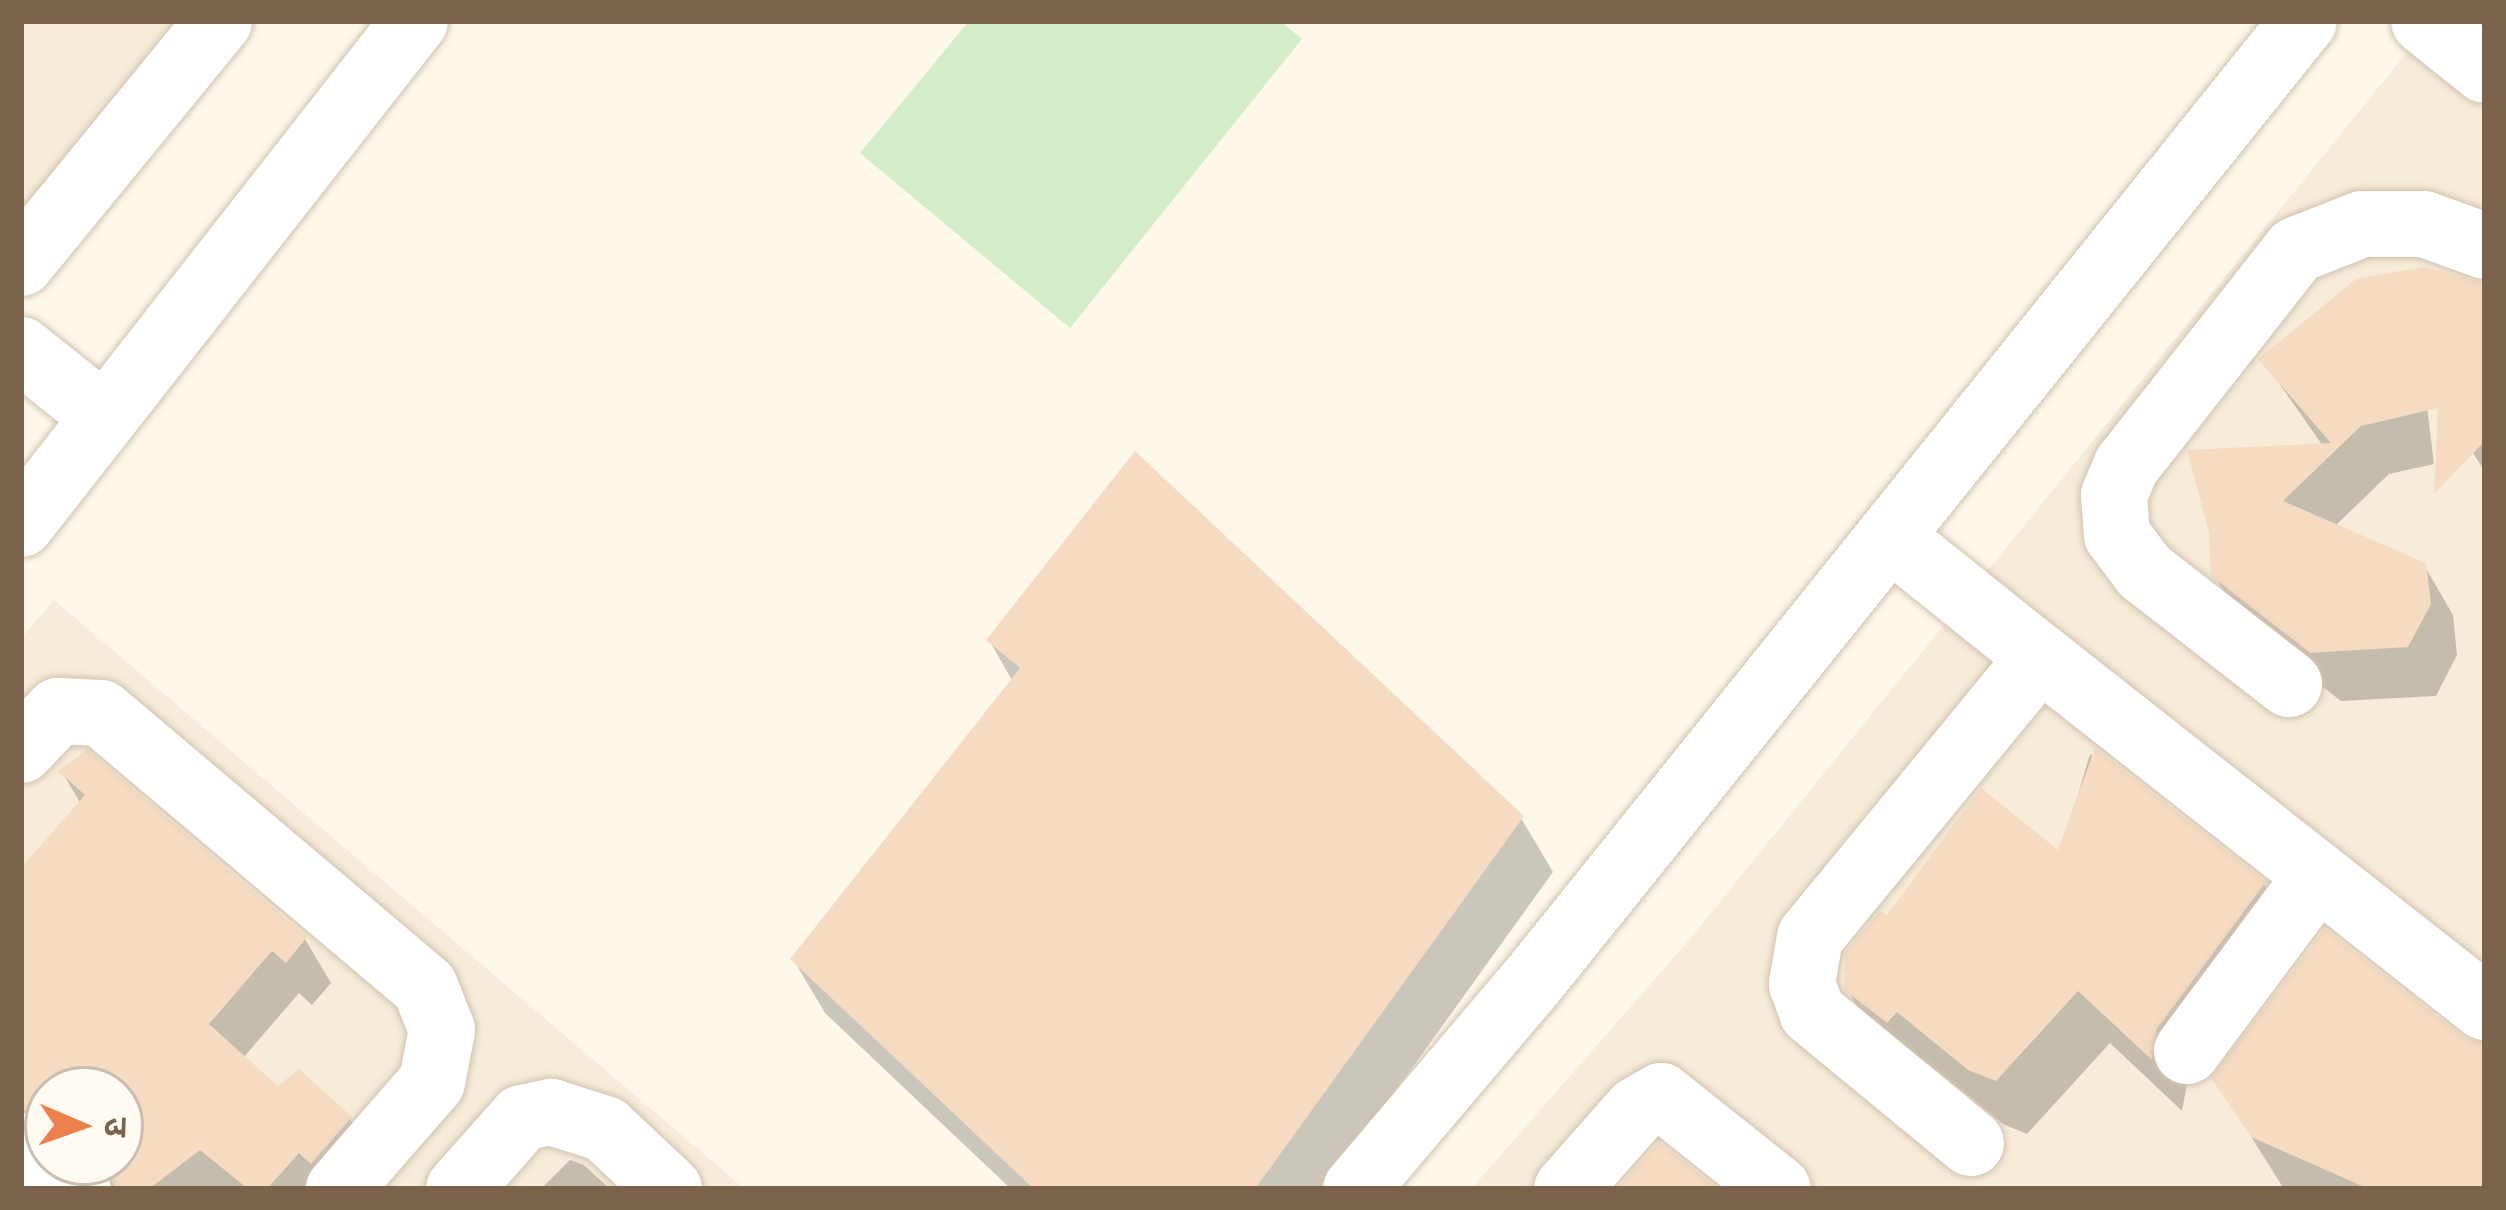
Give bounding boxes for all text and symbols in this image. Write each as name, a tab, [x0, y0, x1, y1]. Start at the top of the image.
north arrow	[24, 1066, 144, 1186]
text: उ	[97, 1117, 138, 1138]

